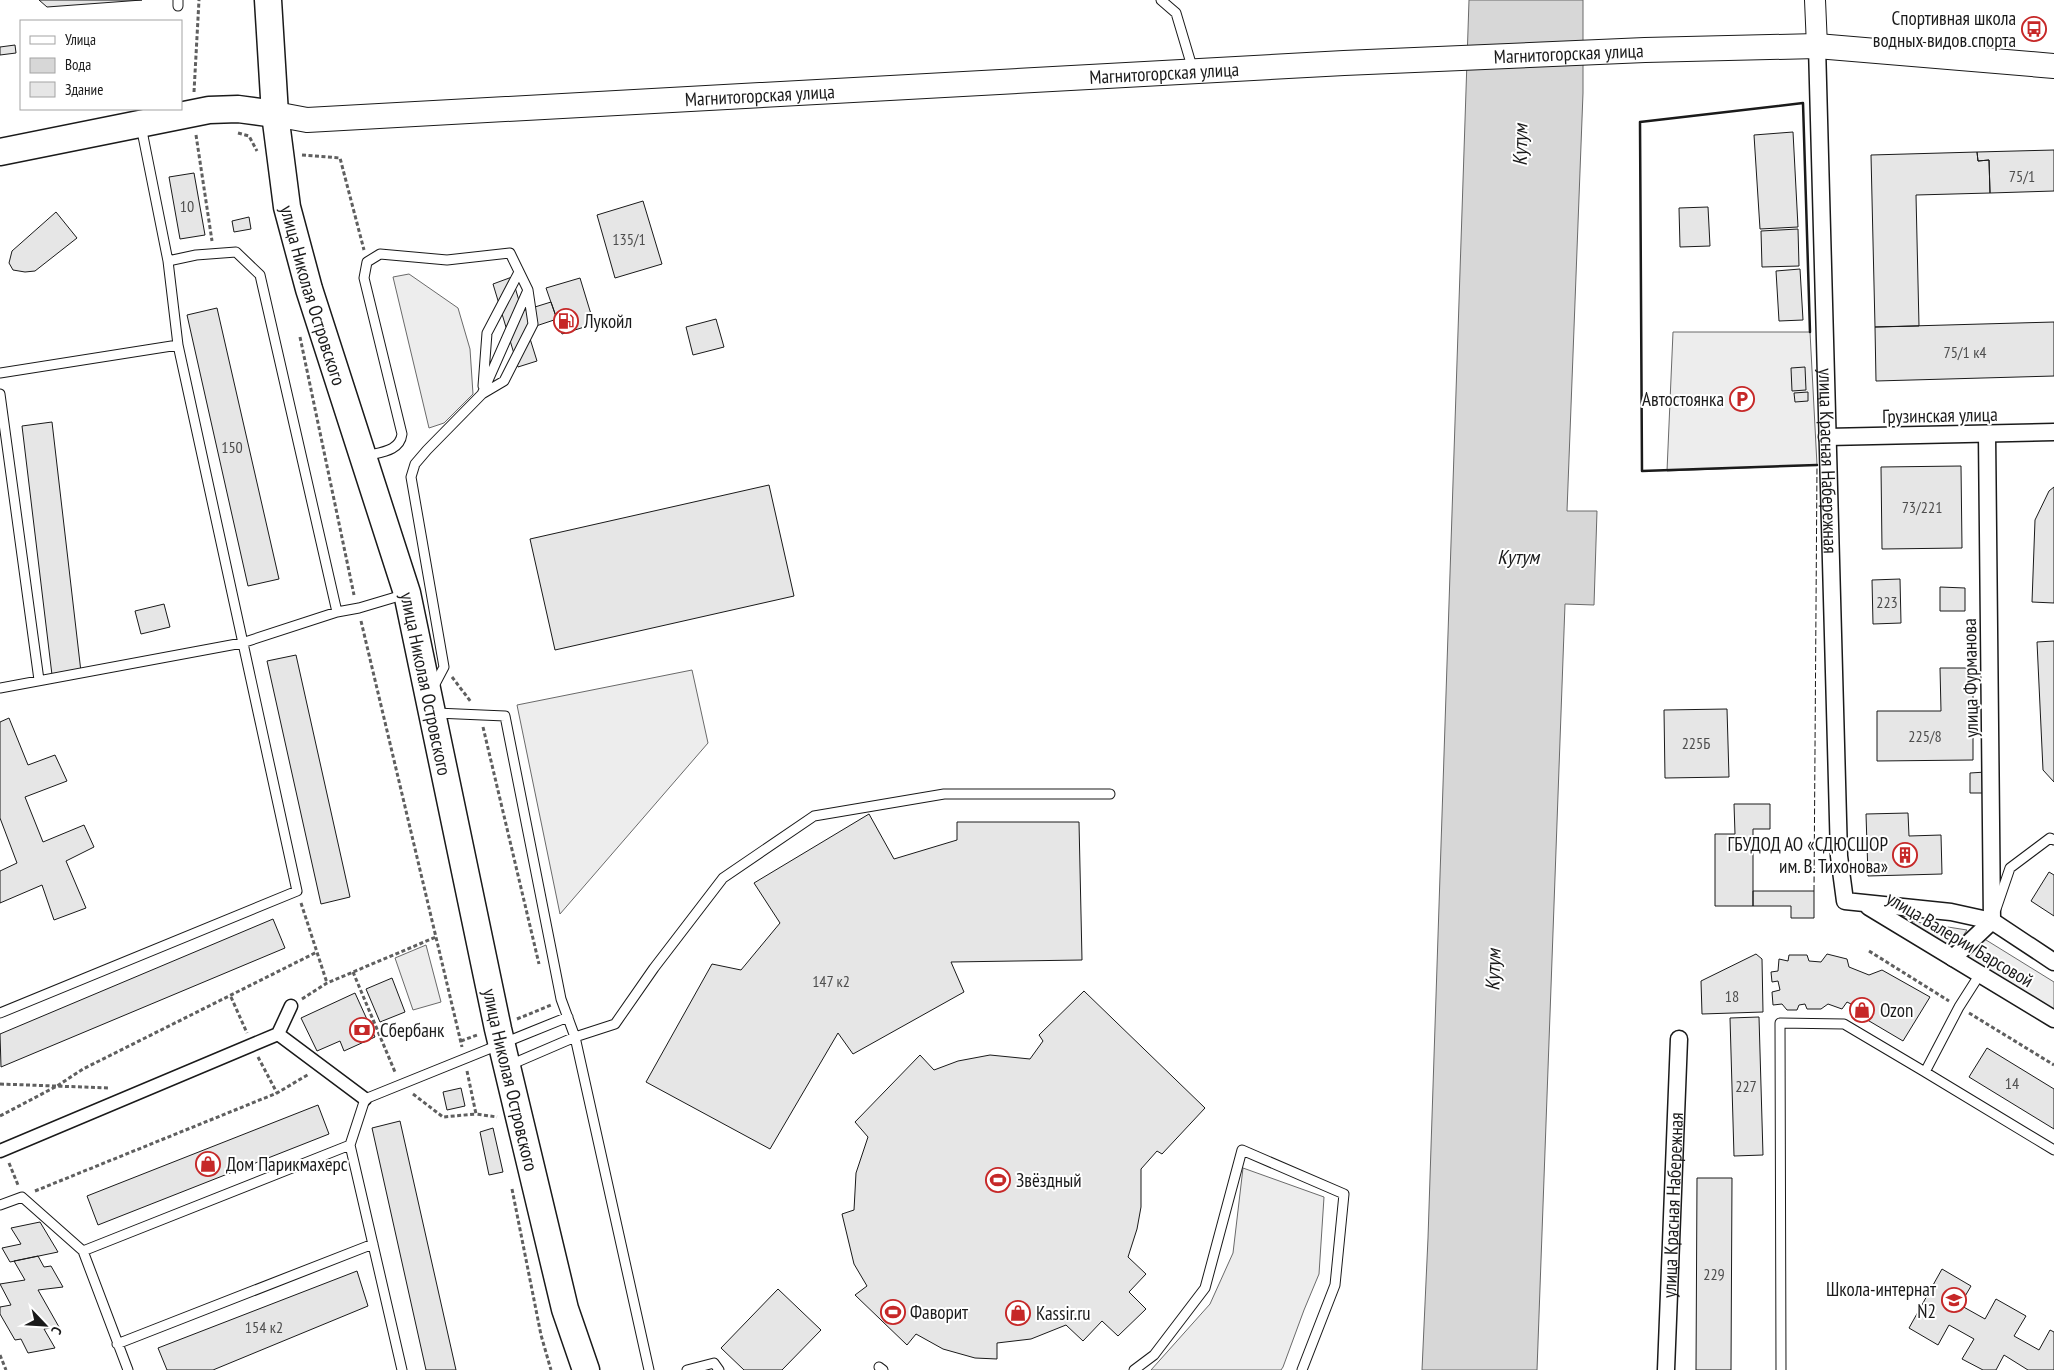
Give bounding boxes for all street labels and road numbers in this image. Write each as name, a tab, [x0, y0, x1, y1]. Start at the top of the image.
street label: Магнитогорская улица	[1493, 38, 1644, 69]
street label: Магнитогорская улица	[1089, 57, 1240, 89]
street label: Магнитогорская улица	[684, 79, 835, 111]
street label: улица Николая Островского	[275, 203, 351, 388]
street label: улица Красная Набережная	[1814, 368, 1843, 554]
street label: Грузинская улица	[1882, 402, 1998, 428]
street label: улица Николая Островского	[395, 590, 457, 778]
street label: улица Фурманова	[1957, 618, 1983, 738]
street label: улица Валерии Барсовой	[1882, 886, 2038, 992]
street label: улица Николая Островского	[478, 986, 544, 1174]
street label: улица Красная Набережная	[1657, 1112, 1688, 1298]

